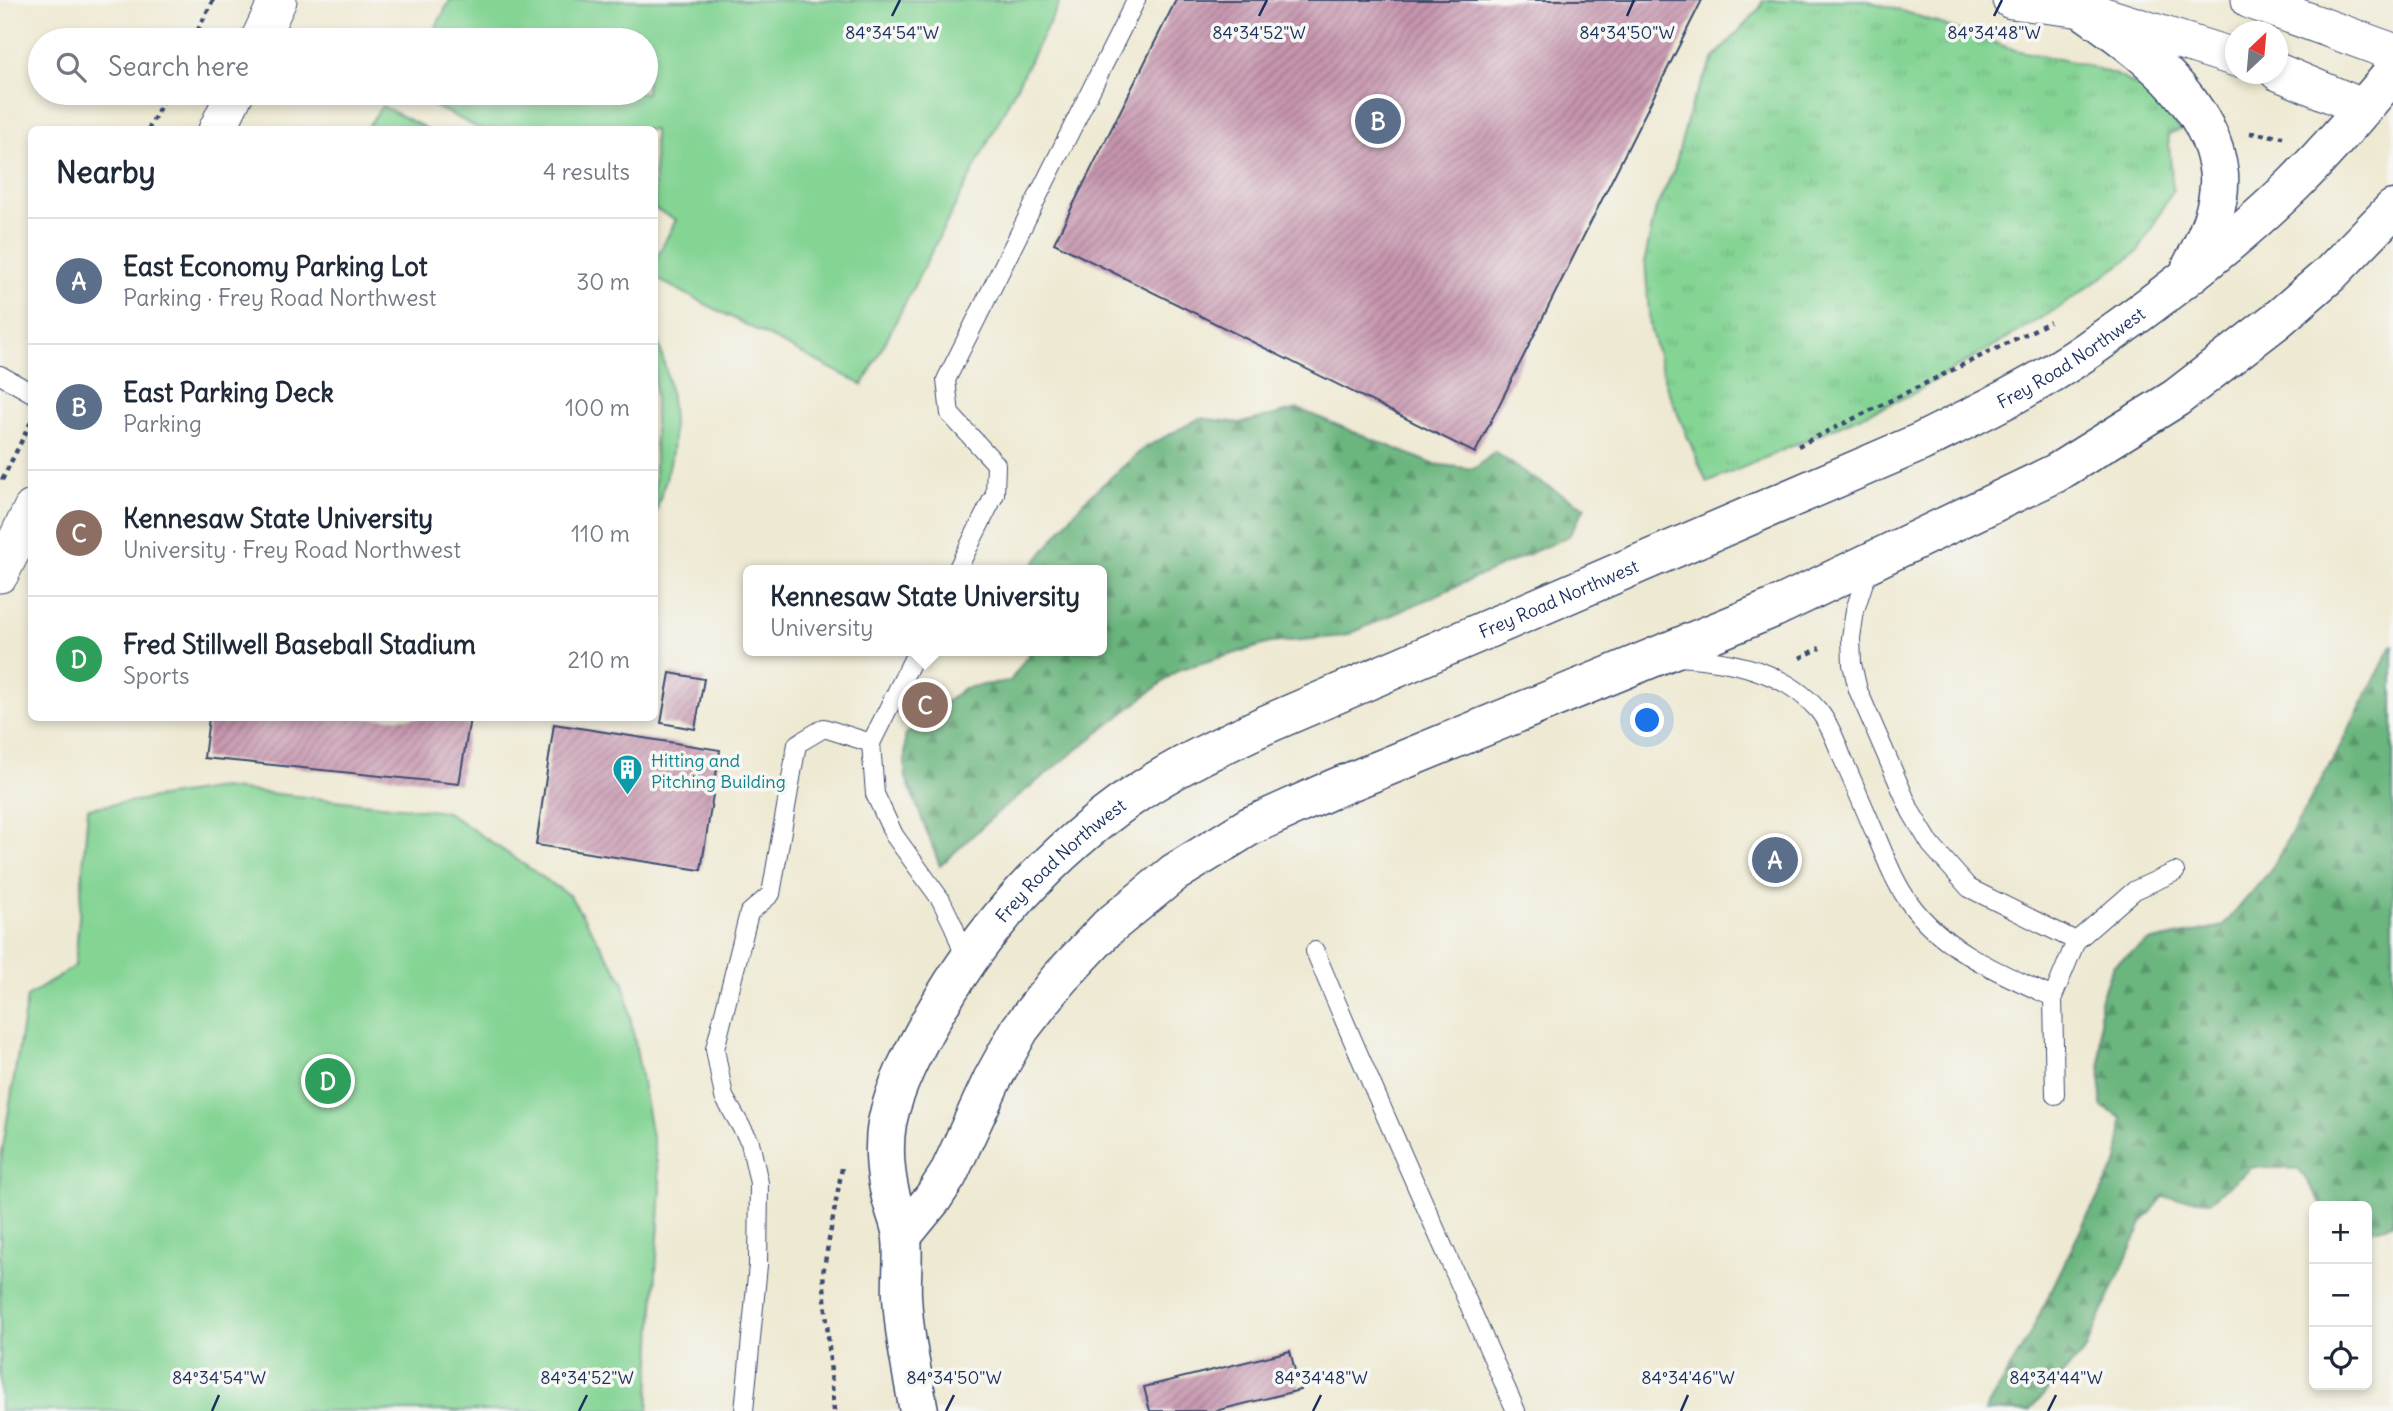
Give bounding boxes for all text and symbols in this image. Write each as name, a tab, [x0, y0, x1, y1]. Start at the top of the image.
text: 84°34'54"W	[845, 21, 939, 44]
text: 84°34'52"W	[1212, 21, 1306, 44]
text: 84°34'50"W	[1579, 21, 1675, 44]
text: 84°34'48"W	[1947, 21, 2041, 44]
north arrow	[2225, 21, 2288, 84]
search box	[28, 28, 658, 105]
icon: search	[52, 48, 90, 86]
text: Search here	[108, 50, 249, 83]
pin: B	[1355, 95, 1401, 147]
text: Nearby	[56, 153, 156, 191]
text: 4 results	[543, 157, 630, 186]
text: East Economy Parking Lot	[123, 250, 428, 283]
text: A	[72, 267, 86, 296]
text: 30 m	[576, 267, 630, 296]
text: Parking · Frey Road Northwest	[123, 283, 437, 312]
street label: Frey Road Northwest	[1993, 302, 2149, 413]
text: East Parking Deck	[123, 376, 334, 409]
text: B	[71, 393, 87, 422]
text: 100 m	[565, 393, 630, 422]
text: Parking	[123, 409, 202, 438]
text: Kennesaw State University	[123, 502, 433, 535]
text: C	[71, 519, 87, 548]
text: 110 m	[571, 519, 630, 548]
text: University · Frey Road Northwest	[123, 535, 461, 564]
street label: Frey Road Northwest	[1475, 554, 1642, 643]
popup	[743, 565, 1107, 656]
text: Kennesaw State University	[770, 580, 1080, 613]
text: University	[770, 613, 873, 642]
text: Fred Stillwell Baseball Stadium	[123, 628, 476, 661]
text: D	[71, 645, 87, 674]
text: 210 m	[567, 645, 630, 674]
text: Sports	[123, 661, 189, 690]
pin: C	[902, 679, 948, 731]
your location	[1630, 703, 1664, 737]
place label: Hitting and Pitching Building	[651, 749, 786, 793]
building icon: Hitting and Pitching Building	[611, 753, 645, 797]
street label: Frey Road Northwest	[990, 793, 1130, 927]
pin: A	[1752, 834, 1798, 886]
pin: D	[305, 1055, 351, 1107]
map controls	[2309, 1201, 2372, 1390]
button: +	[2309, 1201, 2372, 1264]
button: −	[2309, 1264, 2372, 1327]
button: locate	[2309, 1327, 2372, 1390]
text: 84°34'54"W	[172, 1366, 266, 1389]
text: 84°34'52"W	[540, 1366, 634, 1389]
text: 84°34'50"W	[906, 1366, 1002, 1389]
text: 84°34'48"W	[1274, 1366, 1368, 1389]
text: 84°34'46"W	[1641, 1366, 1735, 1389]
text: 84°34'44"W	[2009, 1366, 2103, 1389]

